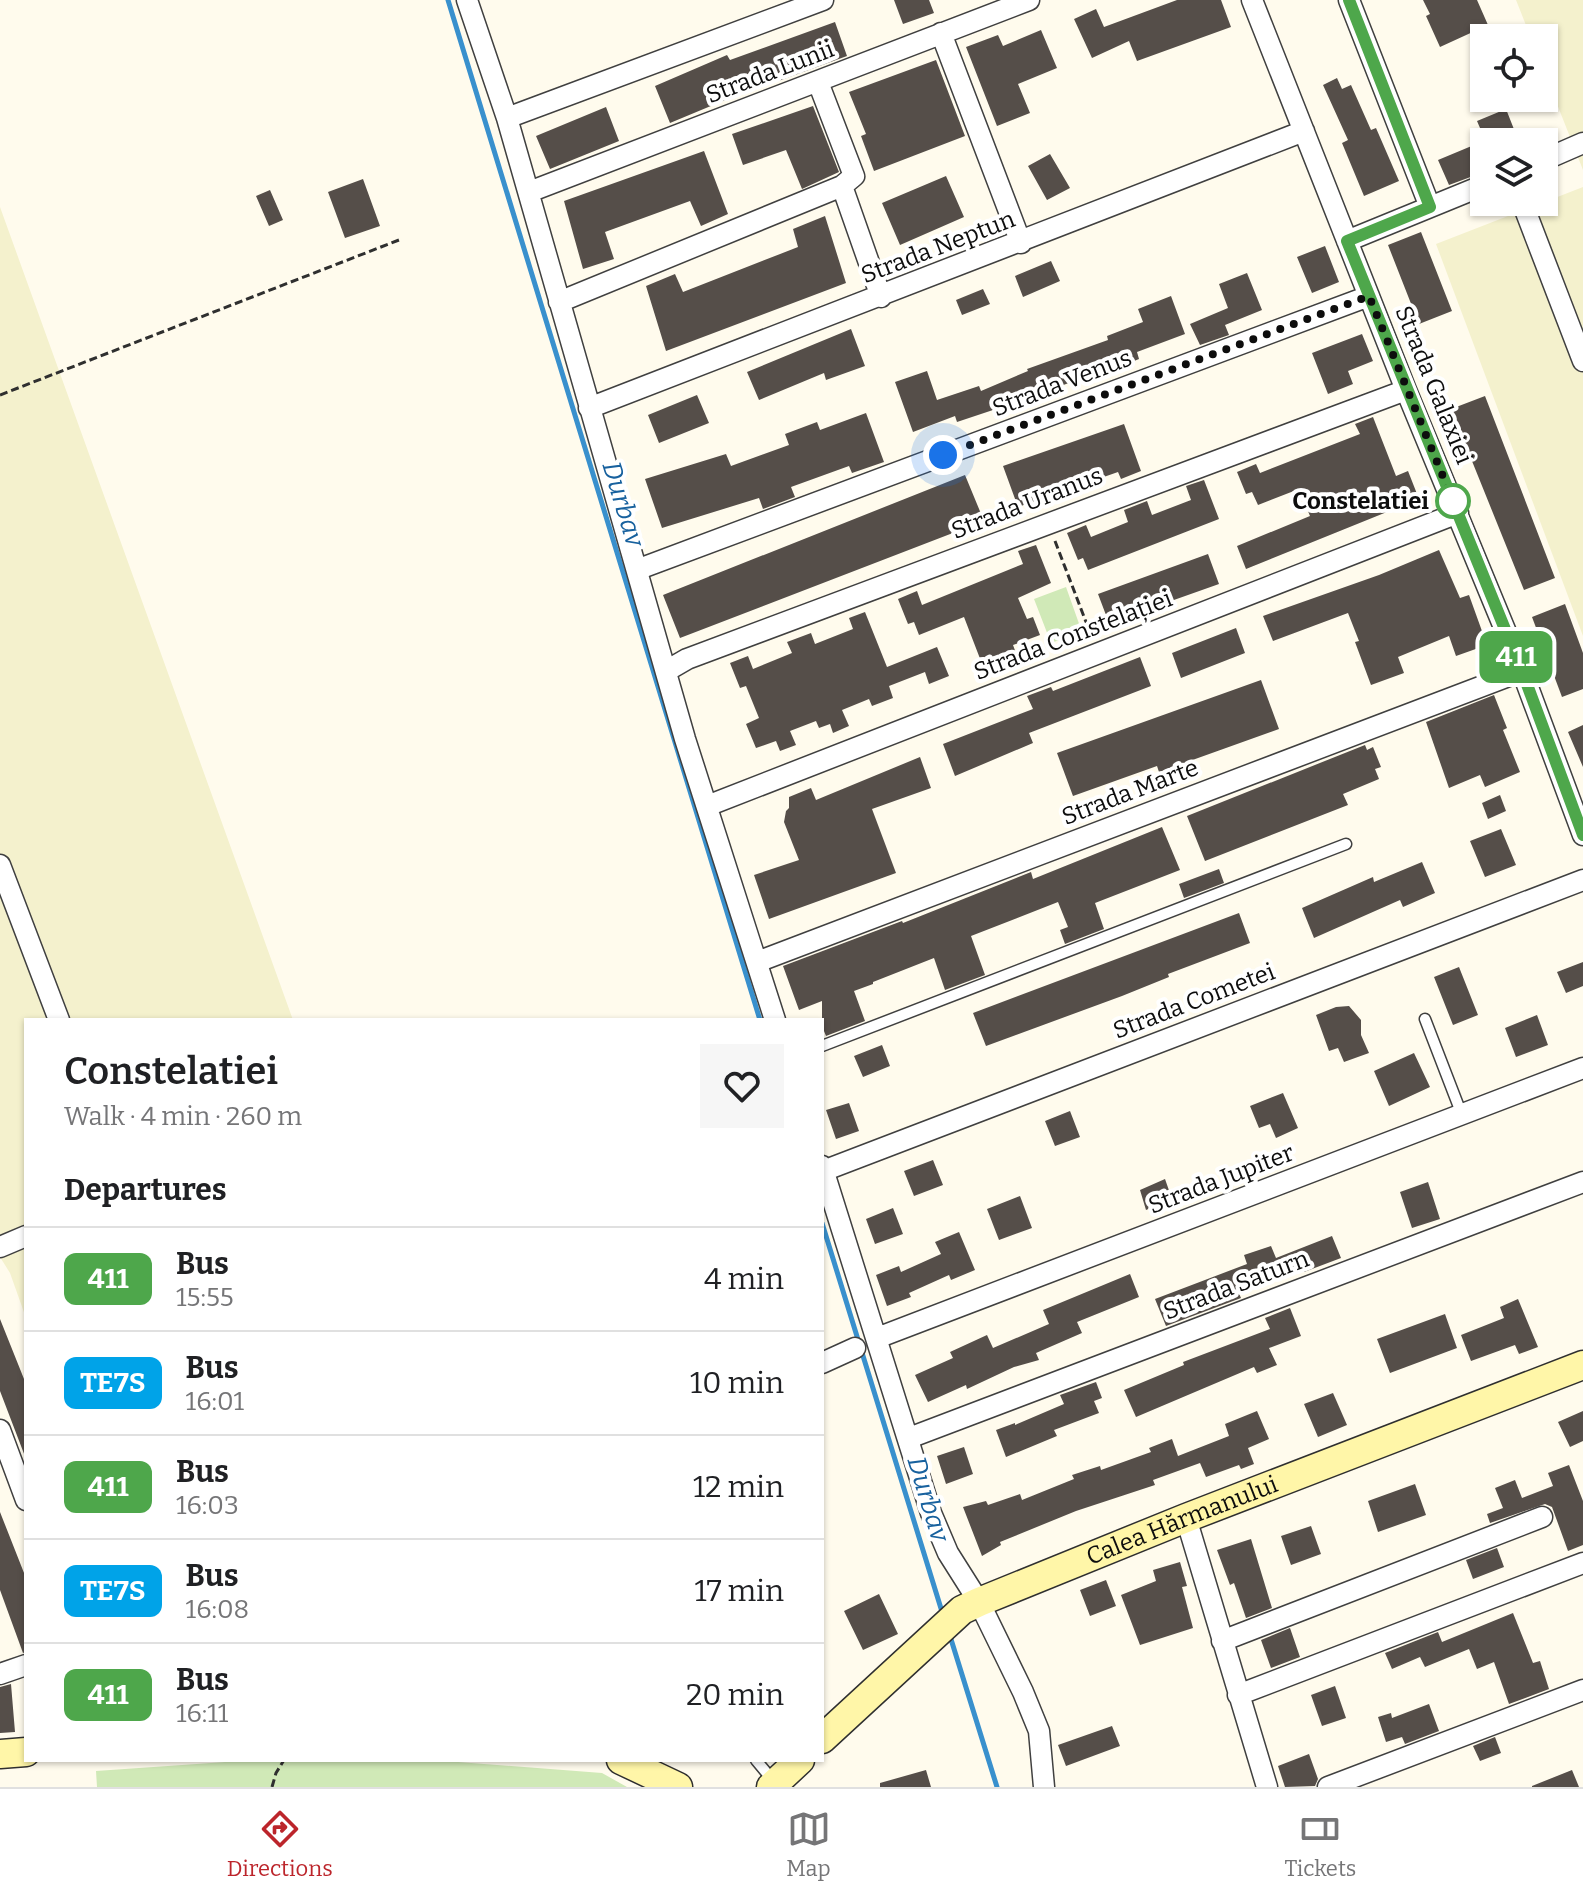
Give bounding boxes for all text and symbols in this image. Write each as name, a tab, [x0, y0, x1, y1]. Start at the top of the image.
map controls	[1470, 24, 1558, 216]
button: locate	[1470, 24, 1558, 112]
street label: Strada Lunii	[702, 35, 838, 109]
button: layers	[1470, 128, 1558, 216]
street label: Strada Neptun	[857, 205, 1019, 289]
street label: Strada Galaxiei	[1390, 302, 1478, 468]
street label: Strada Venus	[988, 344, 1136, 422]
your location	[923, 435, 963, 475]
water label: Durbav	[595, 458, 651, 552]
street label: Strada Uranus	[947, 461, 1107, 545]
marker: Constelatiei	[1436, 484, 1470, 518]
place label: Constelatiei	[1292, 487, 1429, 515]
street label: Strada Constelației	[970, 584, 1177, 687]
line badge: 411	[1470, 631, 1562, 683]
text: 411	[1495, 640, 1537, 673]
street label: Strada Marte	[1058, 753, 1202, 831]
street label: Strada Cometei	[1109, 957, 1279, 1045]
button: heart	[700, 1044, 784, 1128]
text: Constelatiei	[64, 1048, 278, 1094]
text: Walk · 4 min · 260 m	[64, 1101, 302, 1132]
street label: Strada Jupiter	[1144, 1138, 1298, 1220]
text: Departures	[64, 1172, 227, 1208]
street label: Strada Saturn	[1159, 1244, 1313, 1326]
text: Bus	[176, 1246, 229, 1282]
text: 4 min	[704, 1261, 784, 1297]
text: 411	[87, 1262, 129, 1295]
text: 15:55	[176, 1282, 234, 1313]
text: Bus	[186, 1350, 239, 1386]
text: 10 min	[690, 1365, 784, 1401]
text: TE7S	[80, 1366, 146, 1399]
text: 16:01	[186, 1386, 244, 1417]
water label: Durbav	[900, 1453, 956, 1547]
text: Bus	[176, 1454, 229, 1490]
text: 12 min	[693, 1469, 784, 1505]
text: 411	[87, 1470, 129, 1503]
street label: Calea Hărmanului	[1082, 1470, 1282, 1571]
text: 16:03	[176, 1490, 239, 1521]
text: Bus	[186, 1558, 239, 1594]
text: 17 min	[695, 1573, 784, 1609]
text: TE7S	[80, 1574, 146, 1607]
text: 16:08	[186, 1594, 249, 1625]
text: Bus	[176, 1662, 229, 1698]
text: 20 min	[686, 1677, 784, 1713]
text: 411	[87, 1678, 129, 1711]
text: 16:11	[176, 1698, 228, 1729]
tab: Directions	[227, 1807, 333, 1882]
tab: Map	[786, 1807, 831, 1882]
tab: Tickets	[1284, 1807, 1356, 1882]

